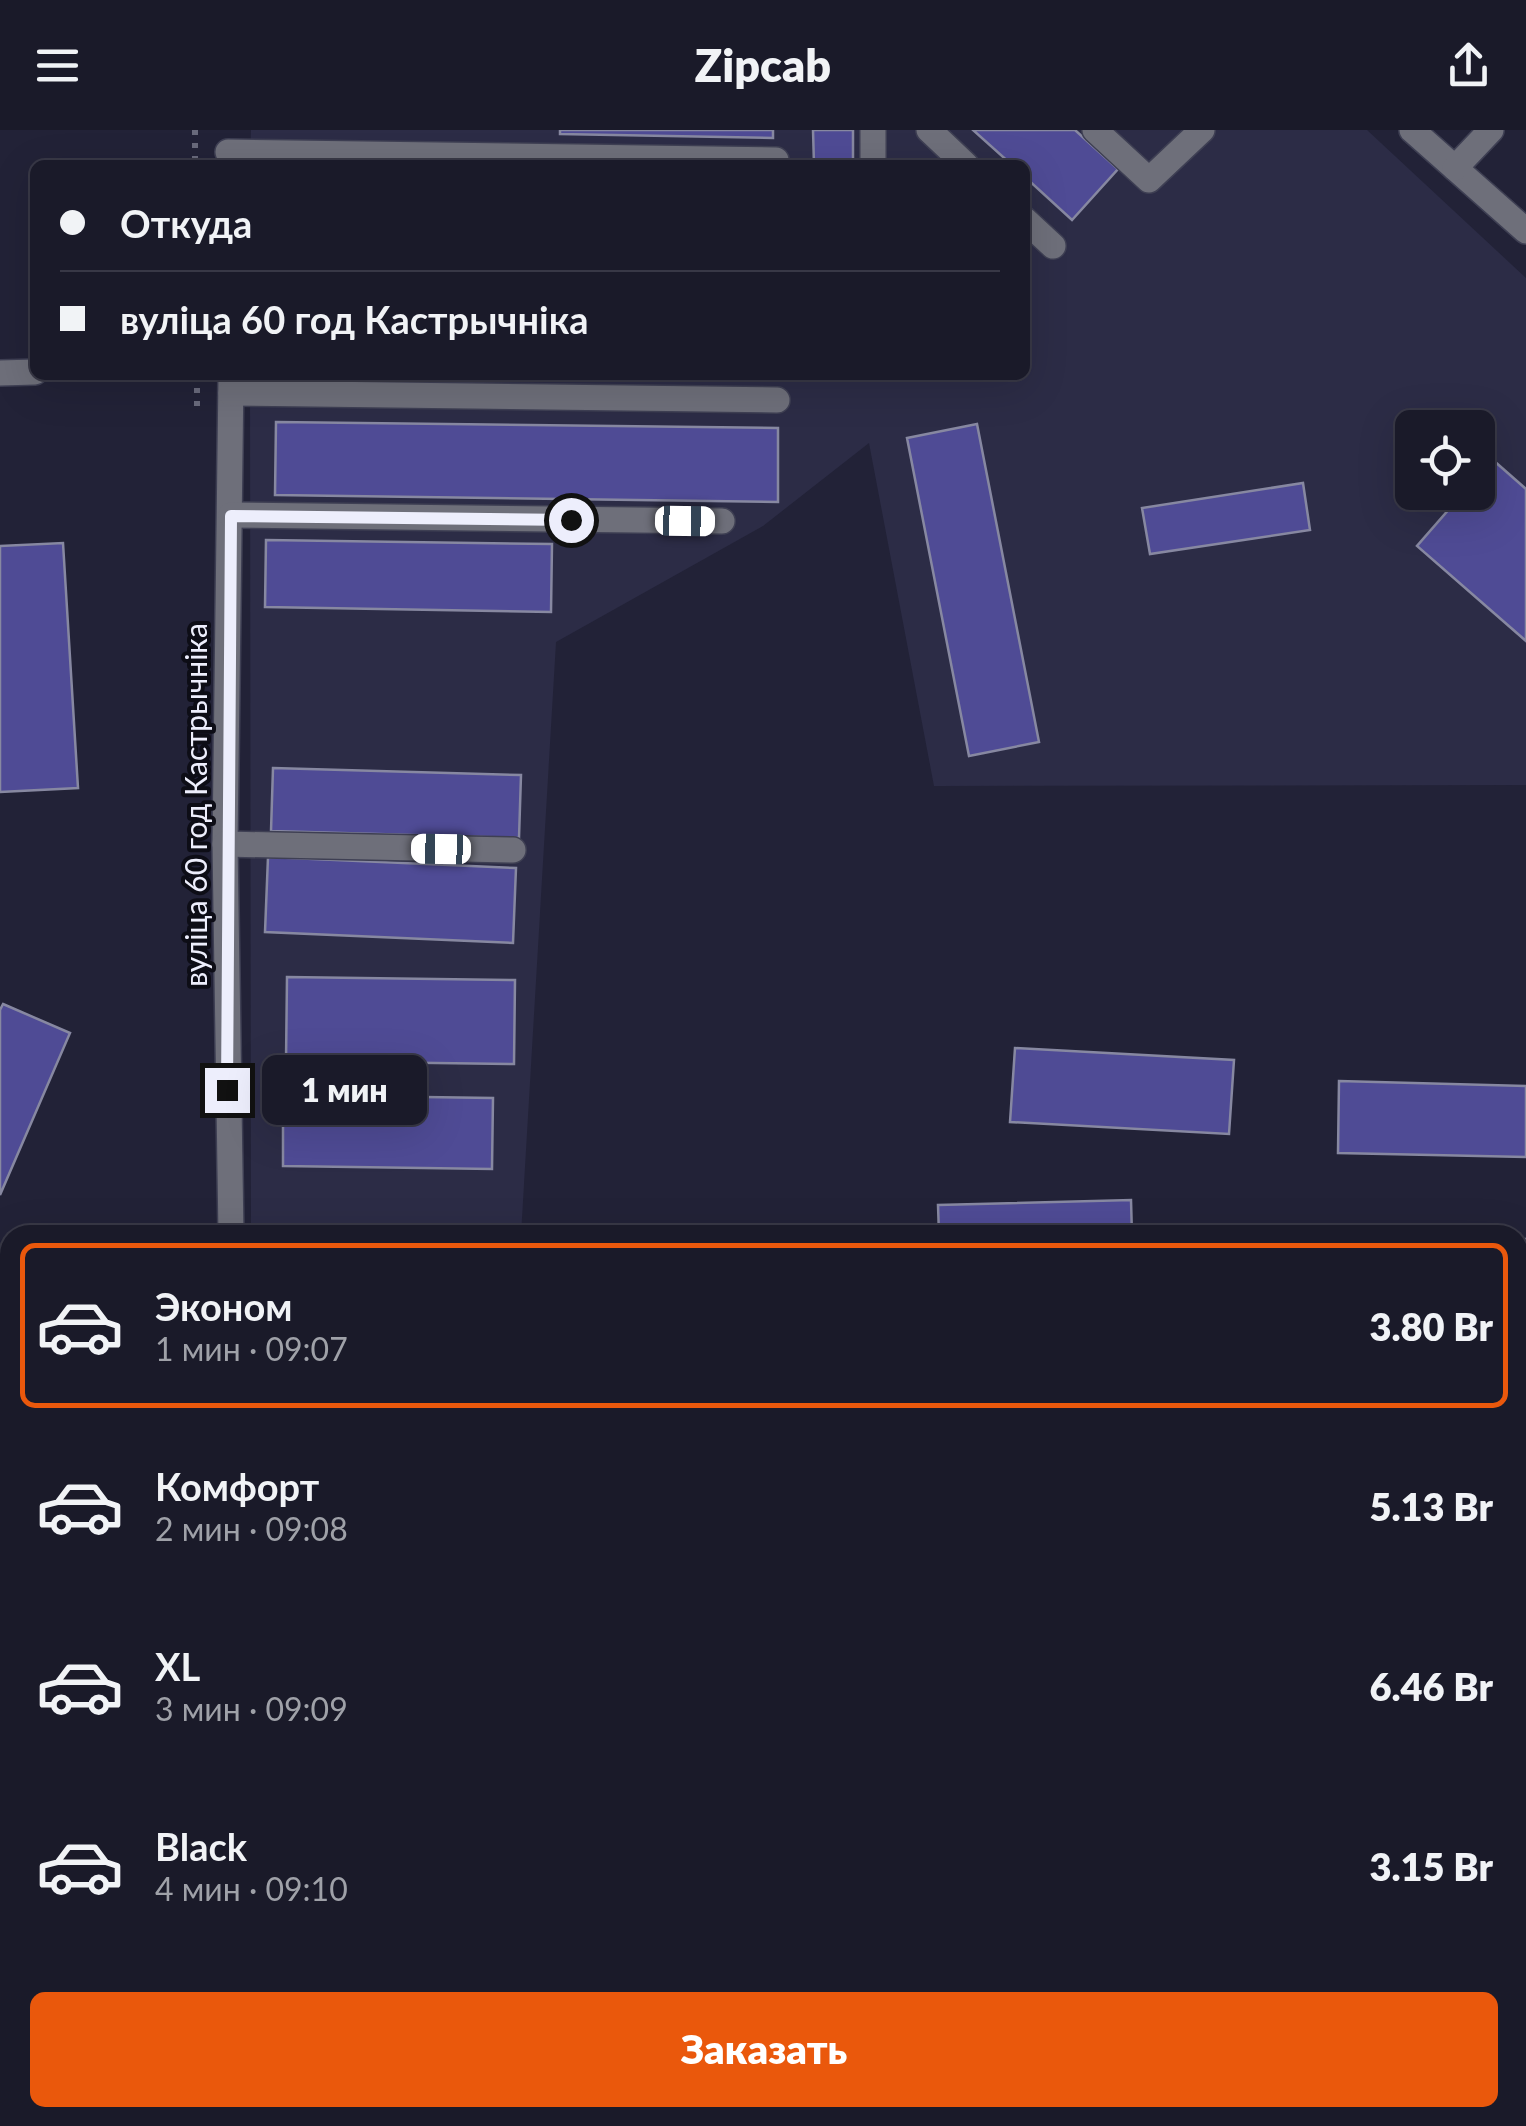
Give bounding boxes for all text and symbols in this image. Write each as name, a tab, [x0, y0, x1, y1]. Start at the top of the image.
icon: menu	[30, 38, 85, 93]
text: Zipcab	[695, 38, 831, 92]
icon: share	[1441, 38, 1496, 93]
text: Откуда	[120, 200, 252, 246]
text: вуліца 60 год Кастрычніка	[120, 296, 589, 342]
map controls	[1395, 410, 1495, 510]
button: locate	[1395, 410, 1495, 510]
route start	[549, 498, 594, 543]
car	[655, 505, 715, 537]
street label: вуліца 60 год Кастрычніка	[177, 623, 213, 987]
car	[411, 833, 471, 865]
callout: 1 мин	[262, 1055, 427, 1125]
route end	[205, 1068, 250, 1113]
text: 1 мин	[301, 1070, 388, 1109]
icon: car	[35, 1281, 125, 1371]
text: Эконом	[155, 1283, 293, 1329]
text: 3.80 Br	[1369, 1303, 1493, 1349]
text: 1 мин · 09:07	[155, 1329, 348, 1368]
icon: car	[35, 1461, 125, 1551]
text: Комфорт	[155, 1463, 319, 1509]
text: 5.13 Br	[1369, 1483, 1493, 1529]
text: 2 мин · 09:08	[155, 1509, 348, 1548]
icon: car	[35, 1641, 125, 1731]
text: XL	[155, 1643, 200, 1689]
text: 6.46 Br	[1369, 1663, 1493, 1709]
text: 3 мин · 09:09	[155, 1689, 348, 1728]
icon: car	[35, 1821, 125, 1911]
text: Black	[155, 1823, 247, 1869]
text: 3.15 Br	[1369, 1843, 1493, 1889]
text: 4 мин · 09:10	[155, 1869, 348, 1908]
button: Заказать	[30, 1992, 1498, 2107]

